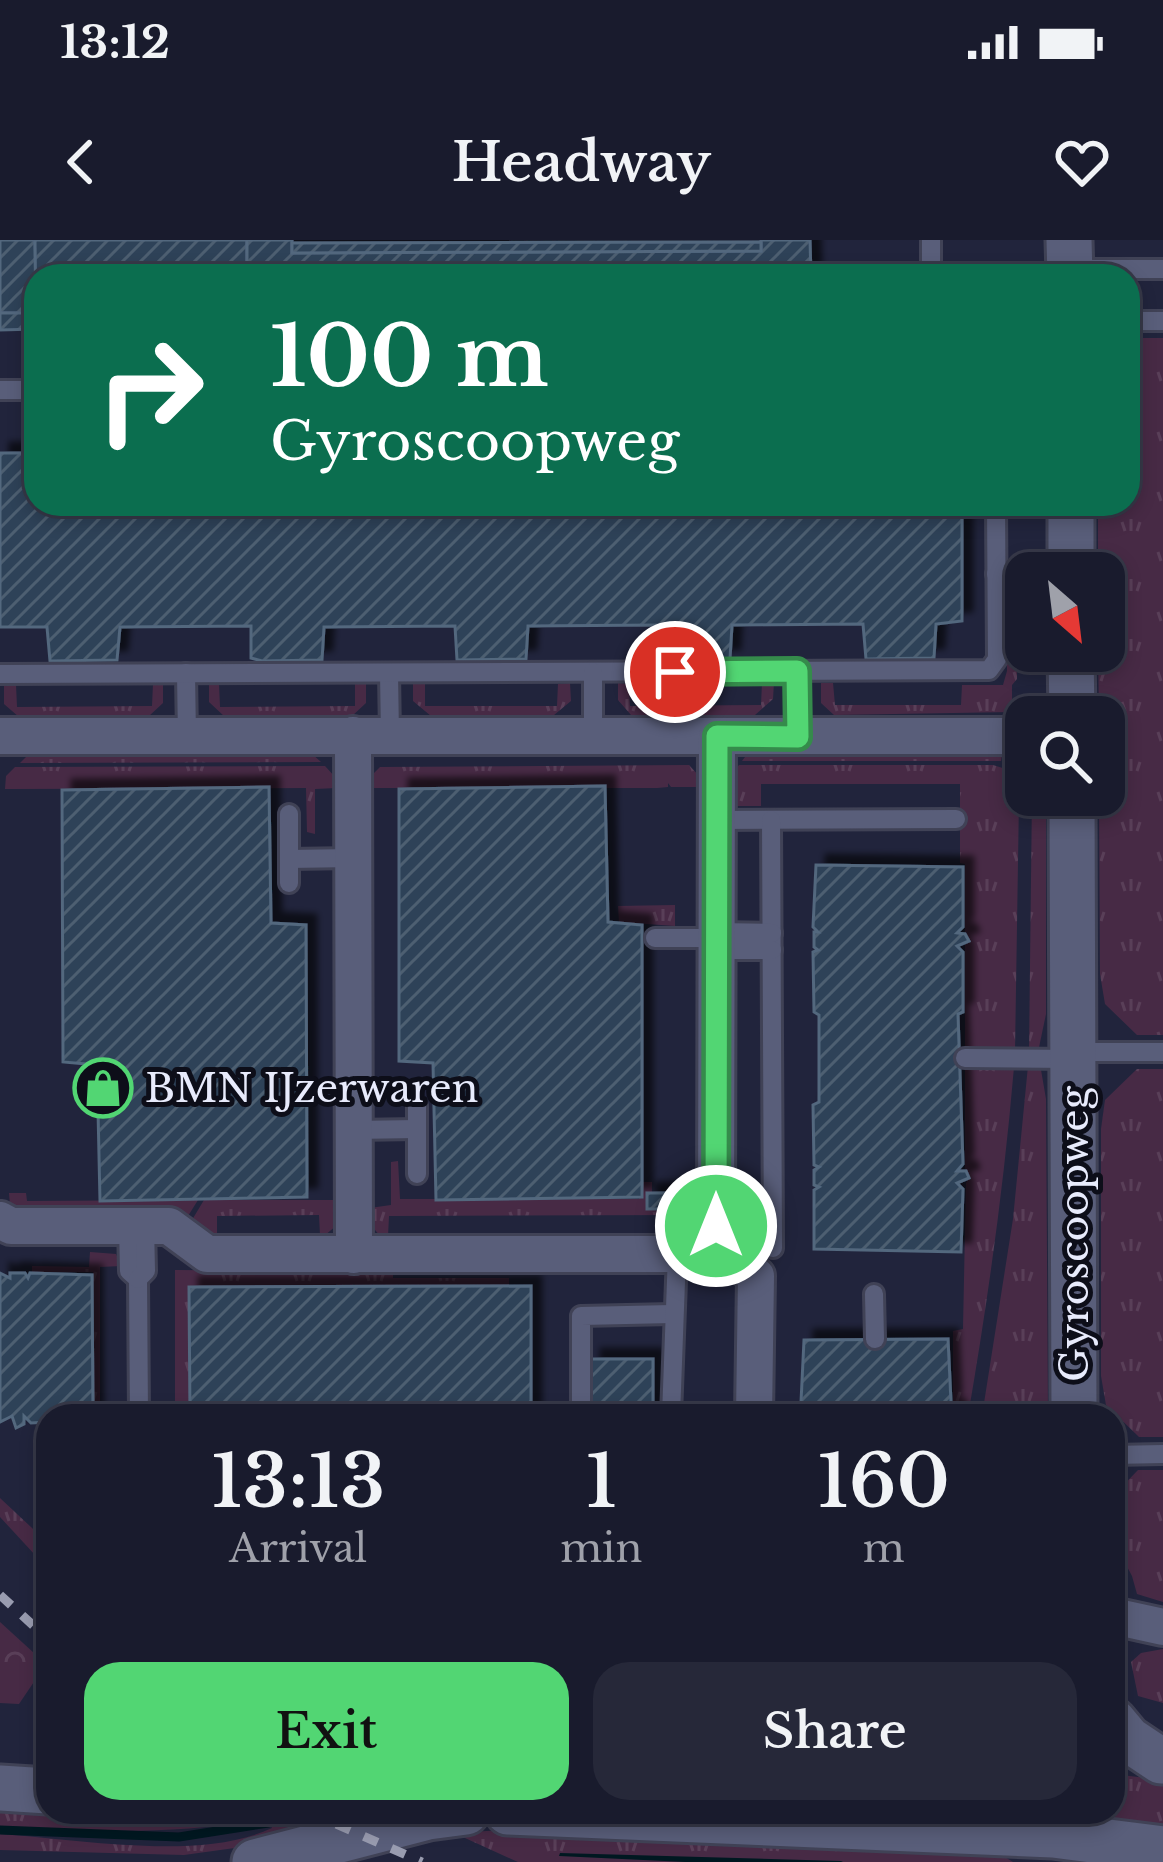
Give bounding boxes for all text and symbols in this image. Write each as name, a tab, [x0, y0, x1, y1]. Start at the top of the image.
text: 13:12	[60, 14, 170, 70]
icon: back	[48, 129, 114, 195]
text: Headway	[452, 129, 711, 196]
icon: heart	[1049, 129, 1115, 195]
text: 100 m	[270, 305, 549, 409]
icon: right	[72, 312, 228, 468]
text: Gyroscoopweg	[270, 408, 679, 475]
north arrow	[1005, 552, 1125, 672]
map controls	[1005, 552, 1125, 816]
pin	[624, 621, 726, 723]
icon: arrive	[642, 639, 708, 705]
button: search	[1005, 696, 1125, 816]
shop icon: BMN IJzerwaren	[72, 1057, 134, 1119]
place label: BMN IJzerwaren	[145, 1064, 478, 1113]
street label: Gyroscoopweg	[1050, 1085, 1099, 1382]
position arrow	[653, 1163, 779, 1289]
text: 13:13	[211, 1437, 385, 1526]
text: 1	[585, 1437, 617, 1526]
text: 160	[817, 1437, 950, 1526]
text: Arrival	[229, 1524, 367, 1573]
text: min	[560, 1524, 642, 1573]
text: m	[863, 1524, 905, 1573]
button: Exit	[84, 1662, 569, 1800]
button: Share	[593, 1662, 1077, 1800]

